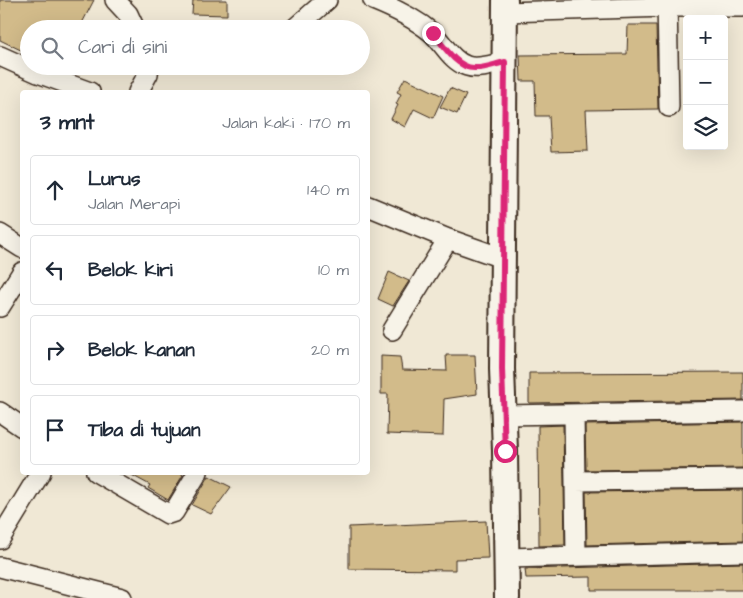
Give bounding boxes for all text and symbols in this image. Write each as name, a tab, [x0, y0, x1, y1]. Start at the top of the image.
map controls	[683, 15, 728, 150]
button: +	[683, 15, 728, 60]
search box	[20, 20, 370, 75]
route end	[422, 22, 445, 45]
icon: search	[38, 34, 66, 62]
text: Cari di sini	[78, 34, 167, 61]
button: −	[683, 60, 728, 105]
button: layers	[683, 105, 728, 150]
text: 3 mnt	[40, 108, 94, 137]
text: Jalan kaki · 170 m	[222, 112, 350, 134]
text: Lurus	[88, 166, 140, 193]
icon: ahead	[41, 176, 69, 204]
text: 140 m	[307, 179, 349, 201]
text: Jalan Merapi	[88, 193, 180, 215]
icon: left	[41, 256, 69, 284]
text: Belok kiri	[88, 257, 173, 284]
text: 10 m	[318, 259, 349, 281]
icon: right	[41, 336, 69, 364]
text: Belok kanan	[88, 337, 195, 364]
text: 20 m	[311, 339, 349, 361]
icon: arrive	[41, 416, 69, 444]
text: Tiba di tujuan	[88, 417, 200, 444]
route start	[494, 440, 517, 463]

